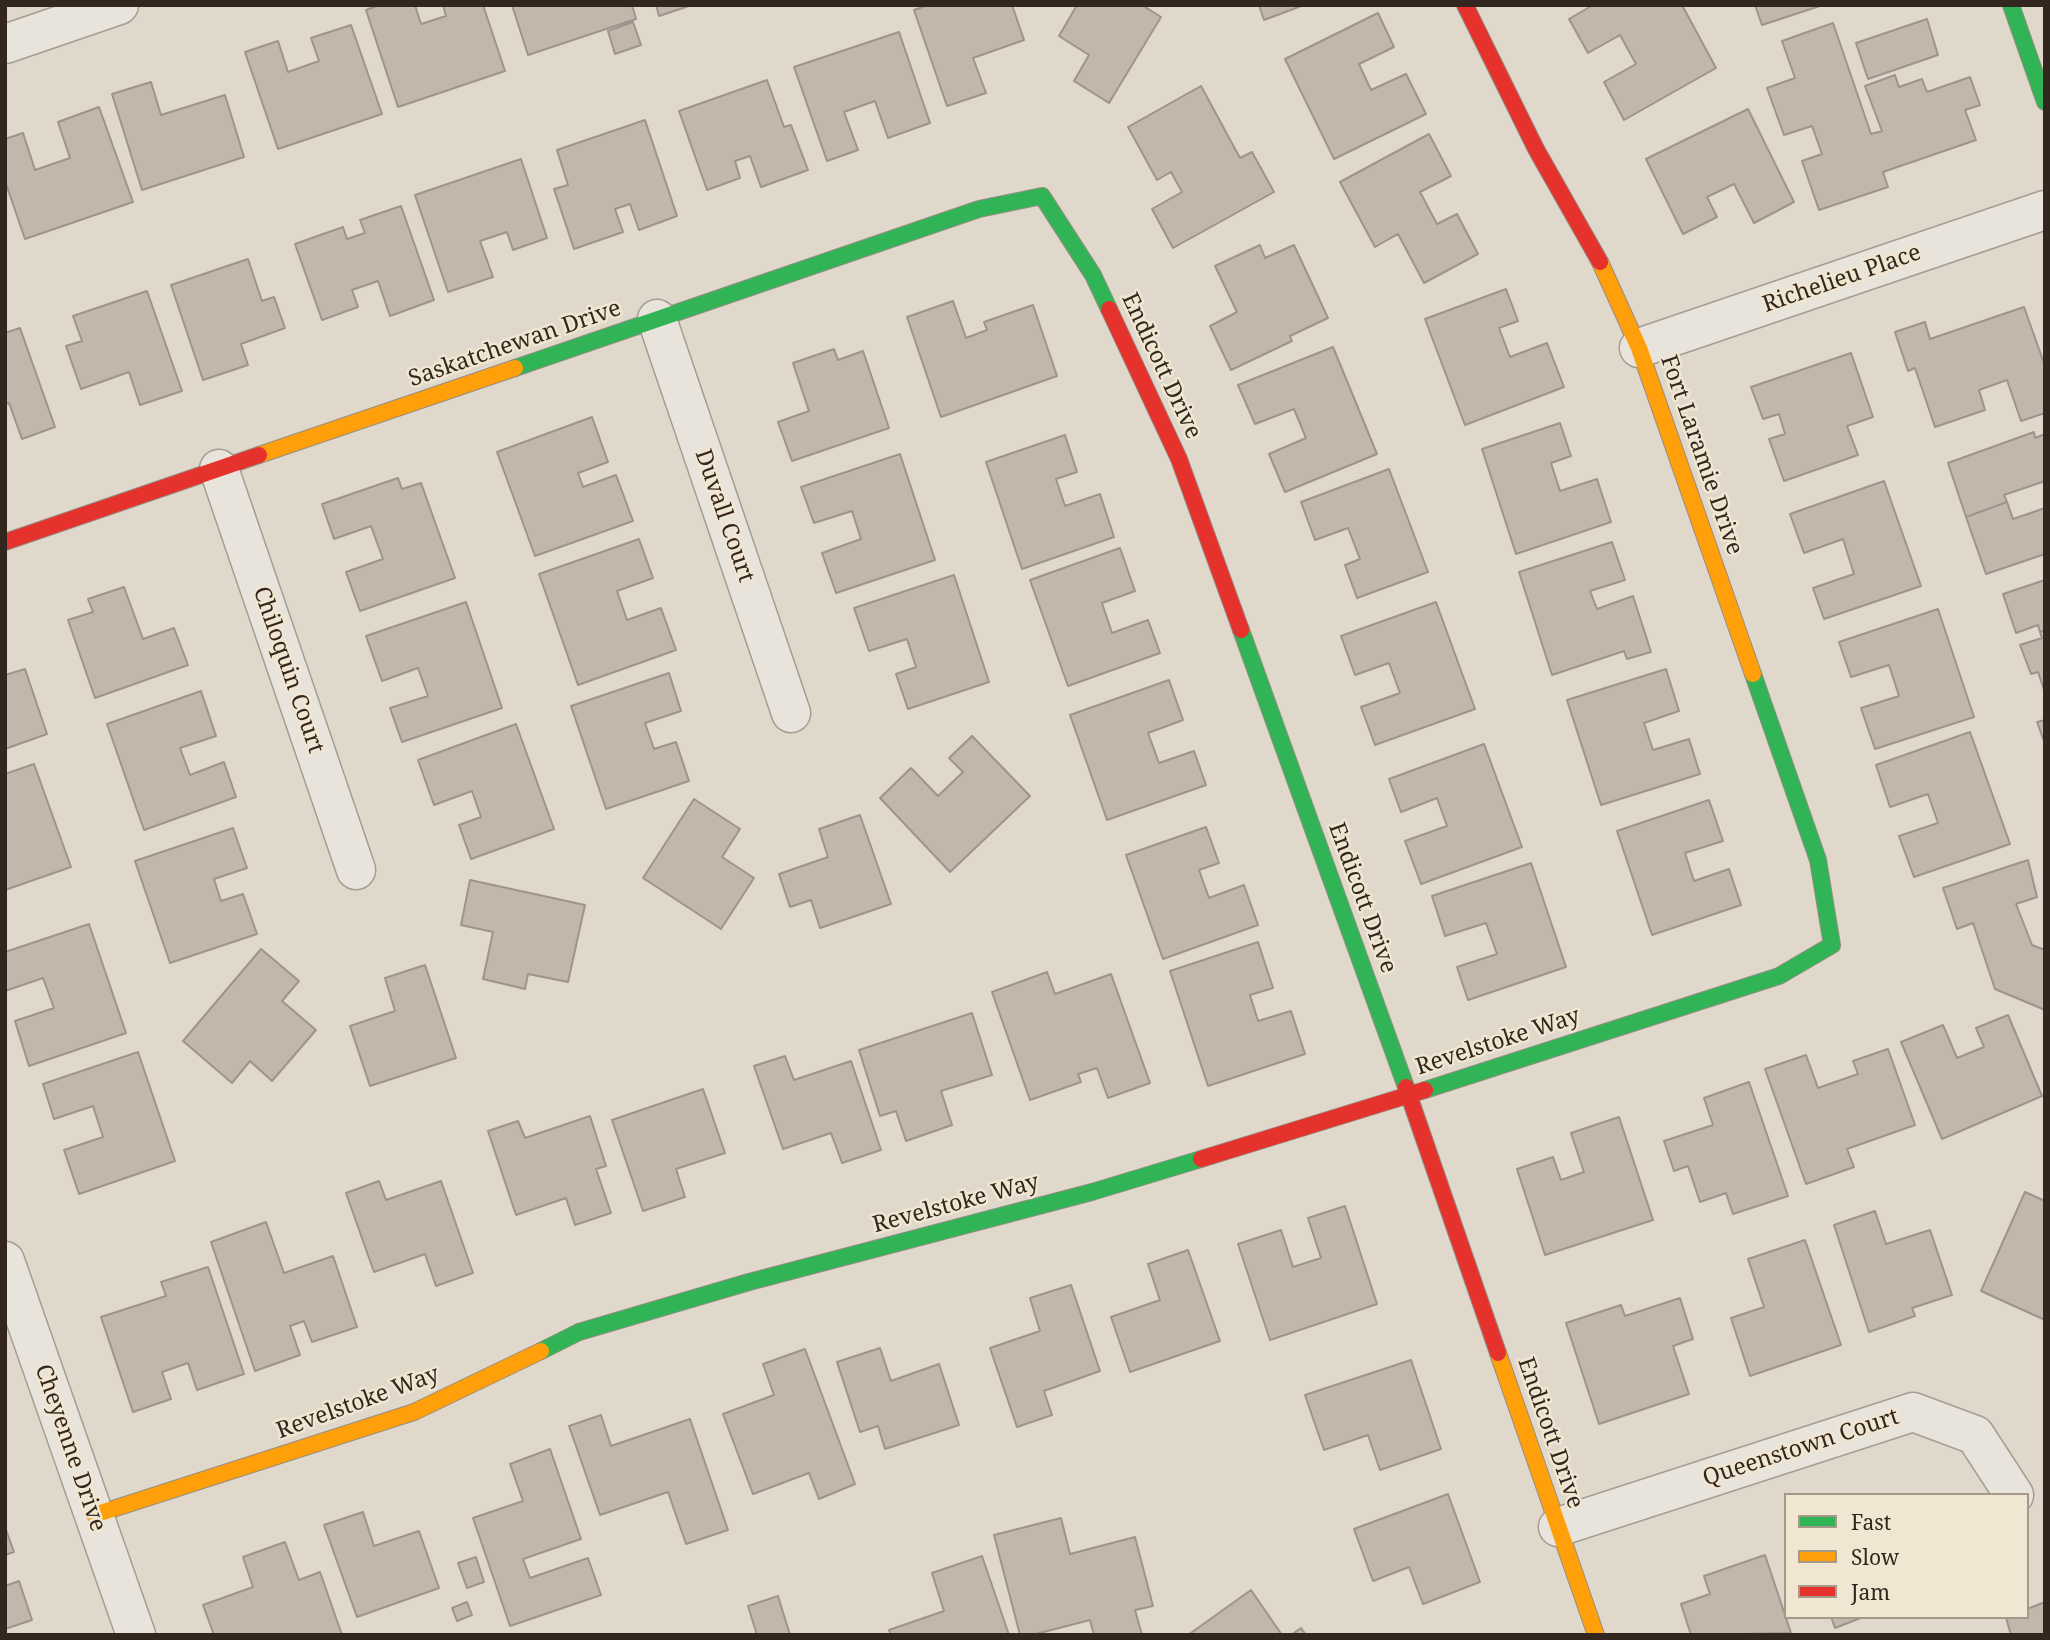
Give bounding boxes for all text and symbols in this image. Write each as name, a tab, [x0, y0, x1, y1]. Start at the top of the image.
street label: Richelieu Place	[1759, 239, 1925, 319]
street label: Endicott Drive	[1115, 289, 1207, 443]
street label: Saskatchewan Drive	[405, 295, 625, 393]
street label: Fort Laramie Drive	[1654, 352, 1748, 558]
street label: Duvall Court	[688, 446, 760, 586]
street label: Chiloquin Court	[247, 583, 329, 757]
street label: Endicott Drive	[1322, 819, 1402, 977]
street label: Revelstoke Way	[1412, 1002, 1584, 1082]
street label: Revelstoke Way	[870, 1169, 1042, 1239]
street label: Endicott Drive	[1511, 1354, 1589, 1512]
street label: Cheyenne Drive	[28, 1361, 112, 1535]
street label: Revelstoke Way	[273, 1361, 443, 1445]
street label: Queenstown Court	[1700, 1403, 1902, 1493]
legend	[1784, 1493, 2029, 1619]
text: Fast	[1851, 1508, 1891, 1536]
text: Slow	[1851, 1543, 1899, 1571]
text: Jam	[1851, 1578, 1890, 1606]

